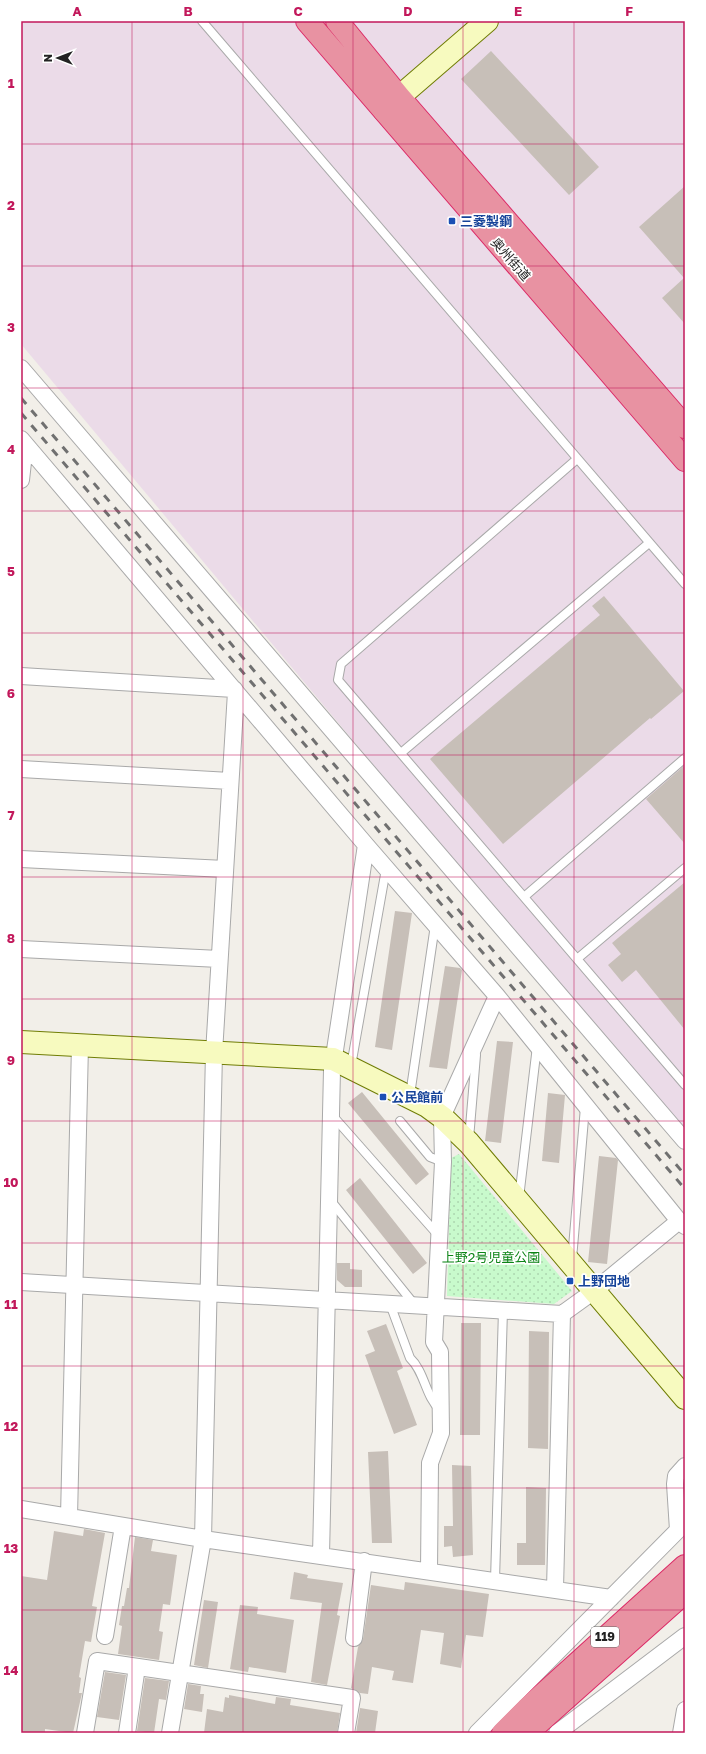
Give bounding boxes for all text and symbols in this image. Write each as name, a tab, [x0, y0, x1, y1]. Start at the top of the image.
text: A	[72, 3, 82, 19]
text: B	[183, 3, 193, 19]
text: C	[293, 3, 303, 19]
text: D	[403, 3, 413, 19]
text: E	[514, 3, 522, 19]
text: F	[625, 3, 633, 19]
north arrow	[38, 38, 78, 78]
text: N	[41, 54, 54, 62]
text: 1	[8, 75, 15, 91]
text: 2	[7, 197, 15, 213]
place label: 三菱製鋼	[460, 213, 512, 229]
marker: 三菱製鋼	[447, 216, 457, 226]
street label: 奥州街道	[488, 234, 534, 284]
text: 3	[7, 319, 15, 335]
text: 4	[7, 441, 15, 457]
text: 5	[7, 563, 15, 579]
text: 6	[7, 685, 15, 701]
text: 7	[7, 807, 15, 823]
text: 8	[7, 930, 15, 946]
text: 9	[7, 1052, 15, 1068]
place label: 公民館前	[391, 1089, 443, 1105]
marker: 公民館前	[378, 1092, 388, 1102]
text: 10	[3, 1174, 19, 1190]
park label: 上野2号児童公園	[442, 1249, 540, 1265]
place label: 上野団地	[578, 1273, 630, 1289]
marker: 上野団地	[565, 1276, 575, 1286]
text: 11	[4, 1296, 18, 1312]
text: 12	[4, 1418, 18, 1434]
text: 13	[4, 1540, 18, 1556]
road number: 119	[591, 1627, 619, 1647]
text: 14	[4, 1662, 18, 1678]

